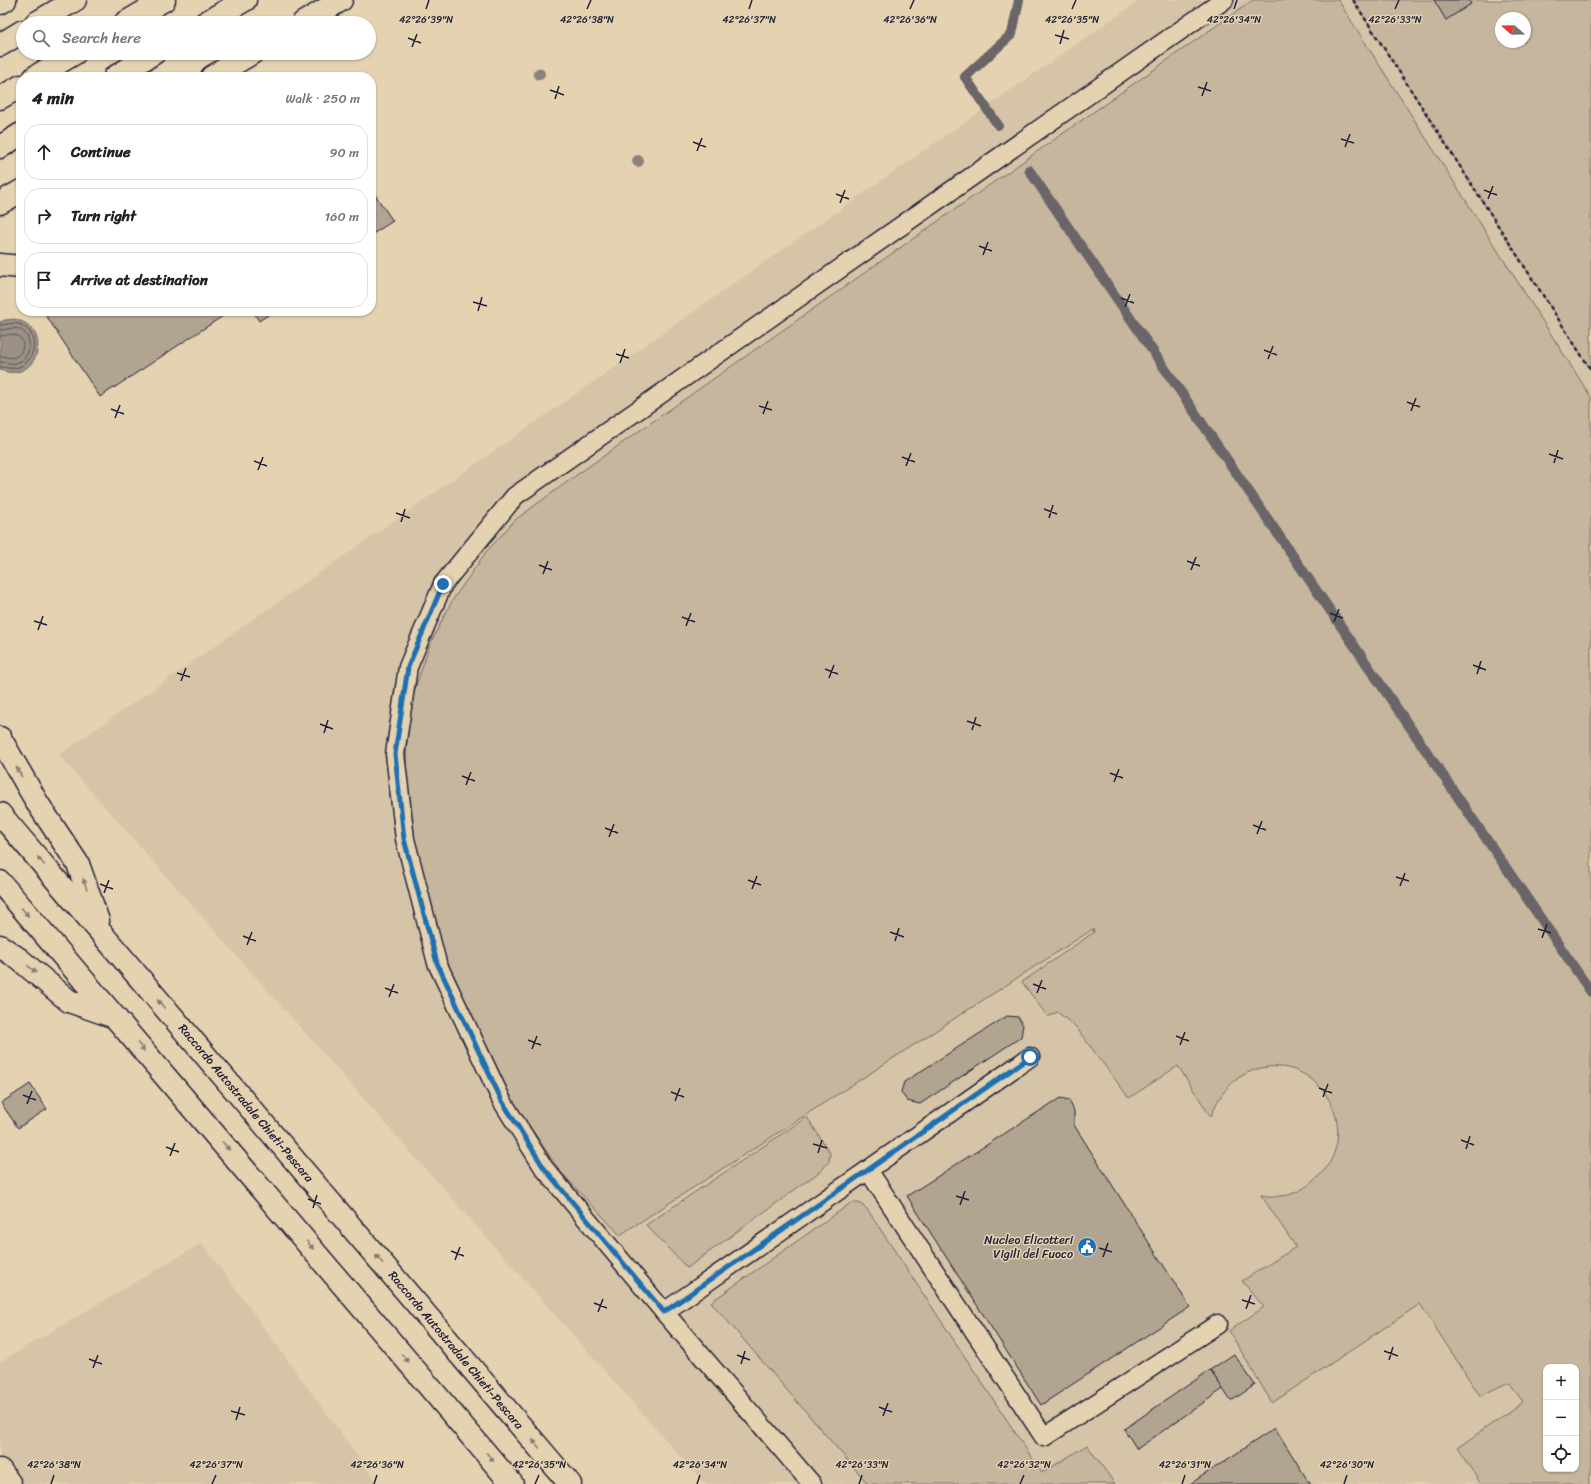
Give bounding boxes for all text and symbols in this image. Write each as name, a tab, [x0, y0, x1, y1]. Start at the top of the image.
text: 42°26'39"N	[399, 11, 453, 29]
text: 42°26'38"N	[560, 11, 614, 29]
text: 42°26'37"N	[722, 11, 776, 29]
text: 42°26'36"N	[883, 11, 937, 29]
text: 42°26'35"N	[1045, 11, 1099, 29]
text: 42°26'34"N	[1207, 11, 1261, 29]
text: 42°26'33"N	[1368, 11, 1422, 29]
north arrow	[1495, 12, 1531, 48]
search box	[16, 16, 376, 60]
text: Search here	[62, 25, 141, 51]
icon: search	[30, 27, 52, 49]
text: 4 min	[32, 83, 74, 113]
text: Walk · 250 m	[286, 87, 360, 110]
text: Continue	[71, 139, 131, 165]
icon: ahead	[33, 141, 55, 163]
text: 90 m	[329, 141, 359, 164]
text: Turn right	[71, 203, 136, 229]
icon: right	[33, 205, 55, 227]
text: 160 m	[324, 205, 359, 228]
text: Arrive at destination	[71, 267, 208, 293]
icon: arrive	[33, 269, 55, 291]
route end	[434, 575, 452, 593]
one-way arrow	[16, 766, 23, 778]
one-way arrow	[36, 856, 45, 867]
one-way arrow	[82, 877, 88, 889]
one-way arrow	[21, 906, 30, 917]
one-way arrow	[26, 965, 37, 973]
one-way arrow	[157, 999, 166, 1009]
street label: Raccordo Autostradale Chieti-Pescara	[173, 1019, 320, 1188]
one-way arrow	[137, 1042, 146, 1052]
route start	[1021, 1048, 1039, 1066]
one-way arrow	[221, 1141, 230, 1151]
place label: Nucleo Elicotteri Vigili del Fuoco	[984, 1229, 1074, 1265]
public building icon: Nucleo Elicotteri Vigili del Fuoco	[1076, 1236, 1098, 1258]
one-way arrow	[305, 1240, 314, 1251]
one-way arrow	[374, 1254, 383, 1265]
street label: Raccordo Autostradale Chieti-Pescara	[383, 1266, 530, 1435]
one-way arrow	[401, 1353, 410, 1363]
map controls	[1543, 1364, 1579, 1472]
button: +	[1543, 1364, 1579, 1400]
button: −	[1543, 1400, 1579, 1436]
button: locate	[1543, 1436, 1579, 1472]
one-way arrow	[531, 1438, 540, 1449]
one-way arrow	[485, 1452, 494, 1462]
text: 42°26'38"N	[27, 1456, 81, 1474]
text: 42°26'37"N	[189, 1456, 243, 1474]
text: 42°26'36"N	[350, 1456, 404, 1474]
text: 42°26'35"N	[512, 1456, 566, 1474]
text: 42°26'34"N	[673, 1456, 727, 1474]
text: 42°26'33"N	[835, 1456, 889, 1474]
text: 42°26'32"N	[997, 1456, 1051, 1474]
text: 42°26'31"N	[1159, 1456, 1211, 1474]
text: 42°26'30"N	[1320, 1456, 1374, 1474]

